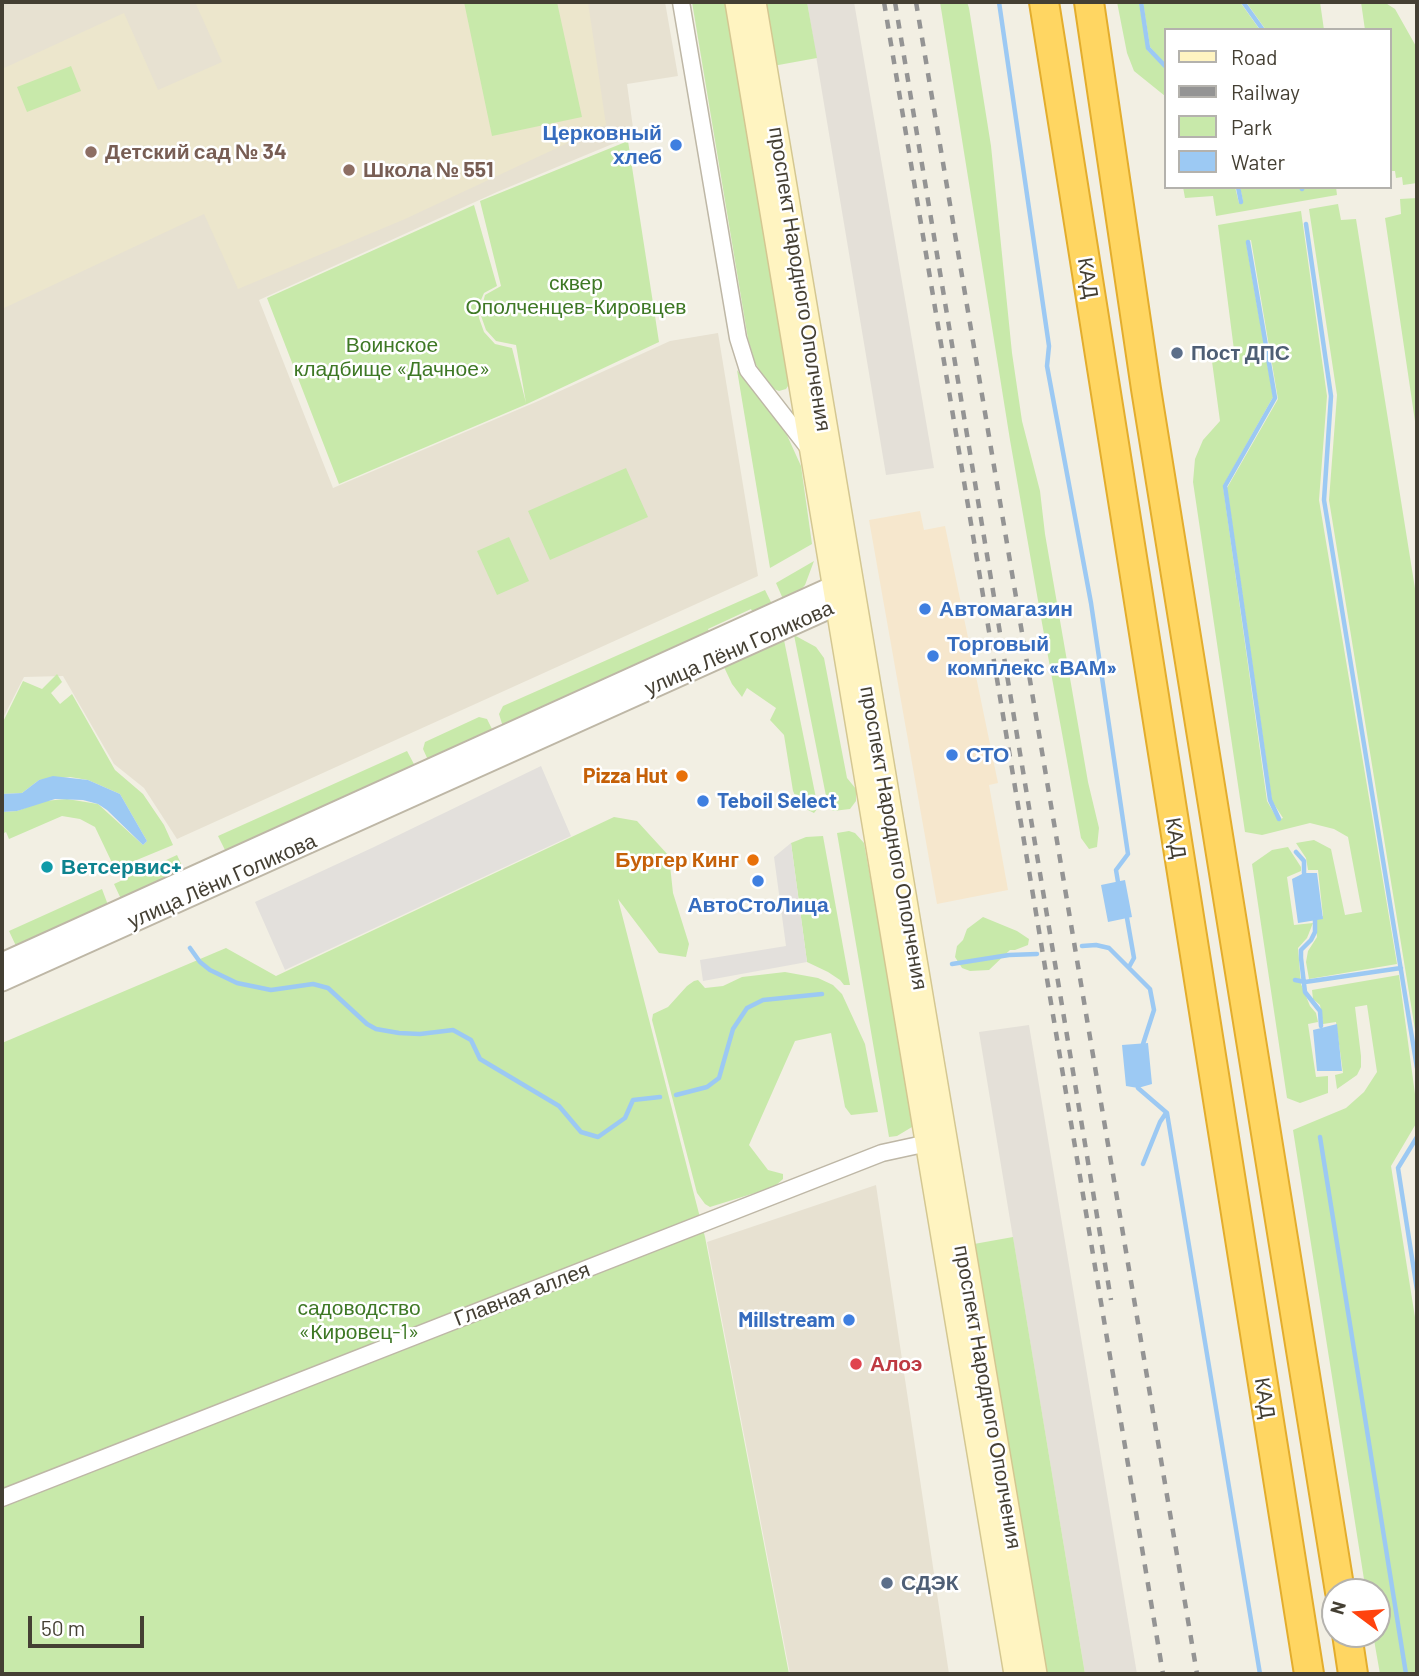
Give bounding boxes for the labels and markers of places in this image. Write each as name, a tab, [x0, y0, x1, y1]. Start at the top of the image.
place label: Церковный хлеб	[542, 120, 662, 170]
marker: Церковный хлеб	[668, 137, 684, 153]
place label: Детский сад № 34	[105, 139, 287, 165]
marker: Детский сад № 34	[83, 144, 99, 160]
place label: Школа № 551	[363, 157, 493, 183]
marker: Школа № 551	[341, 162, 357, 178]
place label: Пост ДПС	[1191, 340, 1290, 366]
marker: Пост ДПС	[1169, 345, 1185, 361]
place label: Автомагазин	[939, 596, 1073, 622]
marker: Автомагазин	[917, 601, 933, 617]
place label: Торговый комплекс «ВАМ»	[947, 631, 1117, 681]
marker: Торговый комплекс «ВАМ»	[925, 648, 941, 664]
place label: СТО	[966, 742, 1009, 768]
marker: СТО	[944, 747, 960, 763]
place label: Pizza Hut	[583, 763, 668, 789]
marker: Pizza Hut	[674, 768, 690, 784]
place label: Teboil Select	[717, 788, 837, 814]
marker: Teboil Select	[695, 793, 711, 809]
place label: Бургер Кинг	[615, 847, 739, 873]
marker: Бургер Кинг	[745, 852, 761, 868]
place label: Ветсервис+	[61, 854, 181, 880]
marker: Ветсервис+	[39, 859, 55, 875]
marker: АвтоСтоЛица	[750, 873, 766, 889]
place label: АвтоСтоЛица	[687, 892, 829, 918]
place label: Millstream	[738, 1307, 835, 1333]
marker: Millstream	[841, 1312, 857, 1328]
place label: Алоэ	[870, 1351, 922, 1377]
marker: Алоэ	[848, 1356, 864, 1372]
place label: СДЭК	[901, 1570, 959, 1596]
marker: СДЭК	[879, 1575, 895, 1591]

